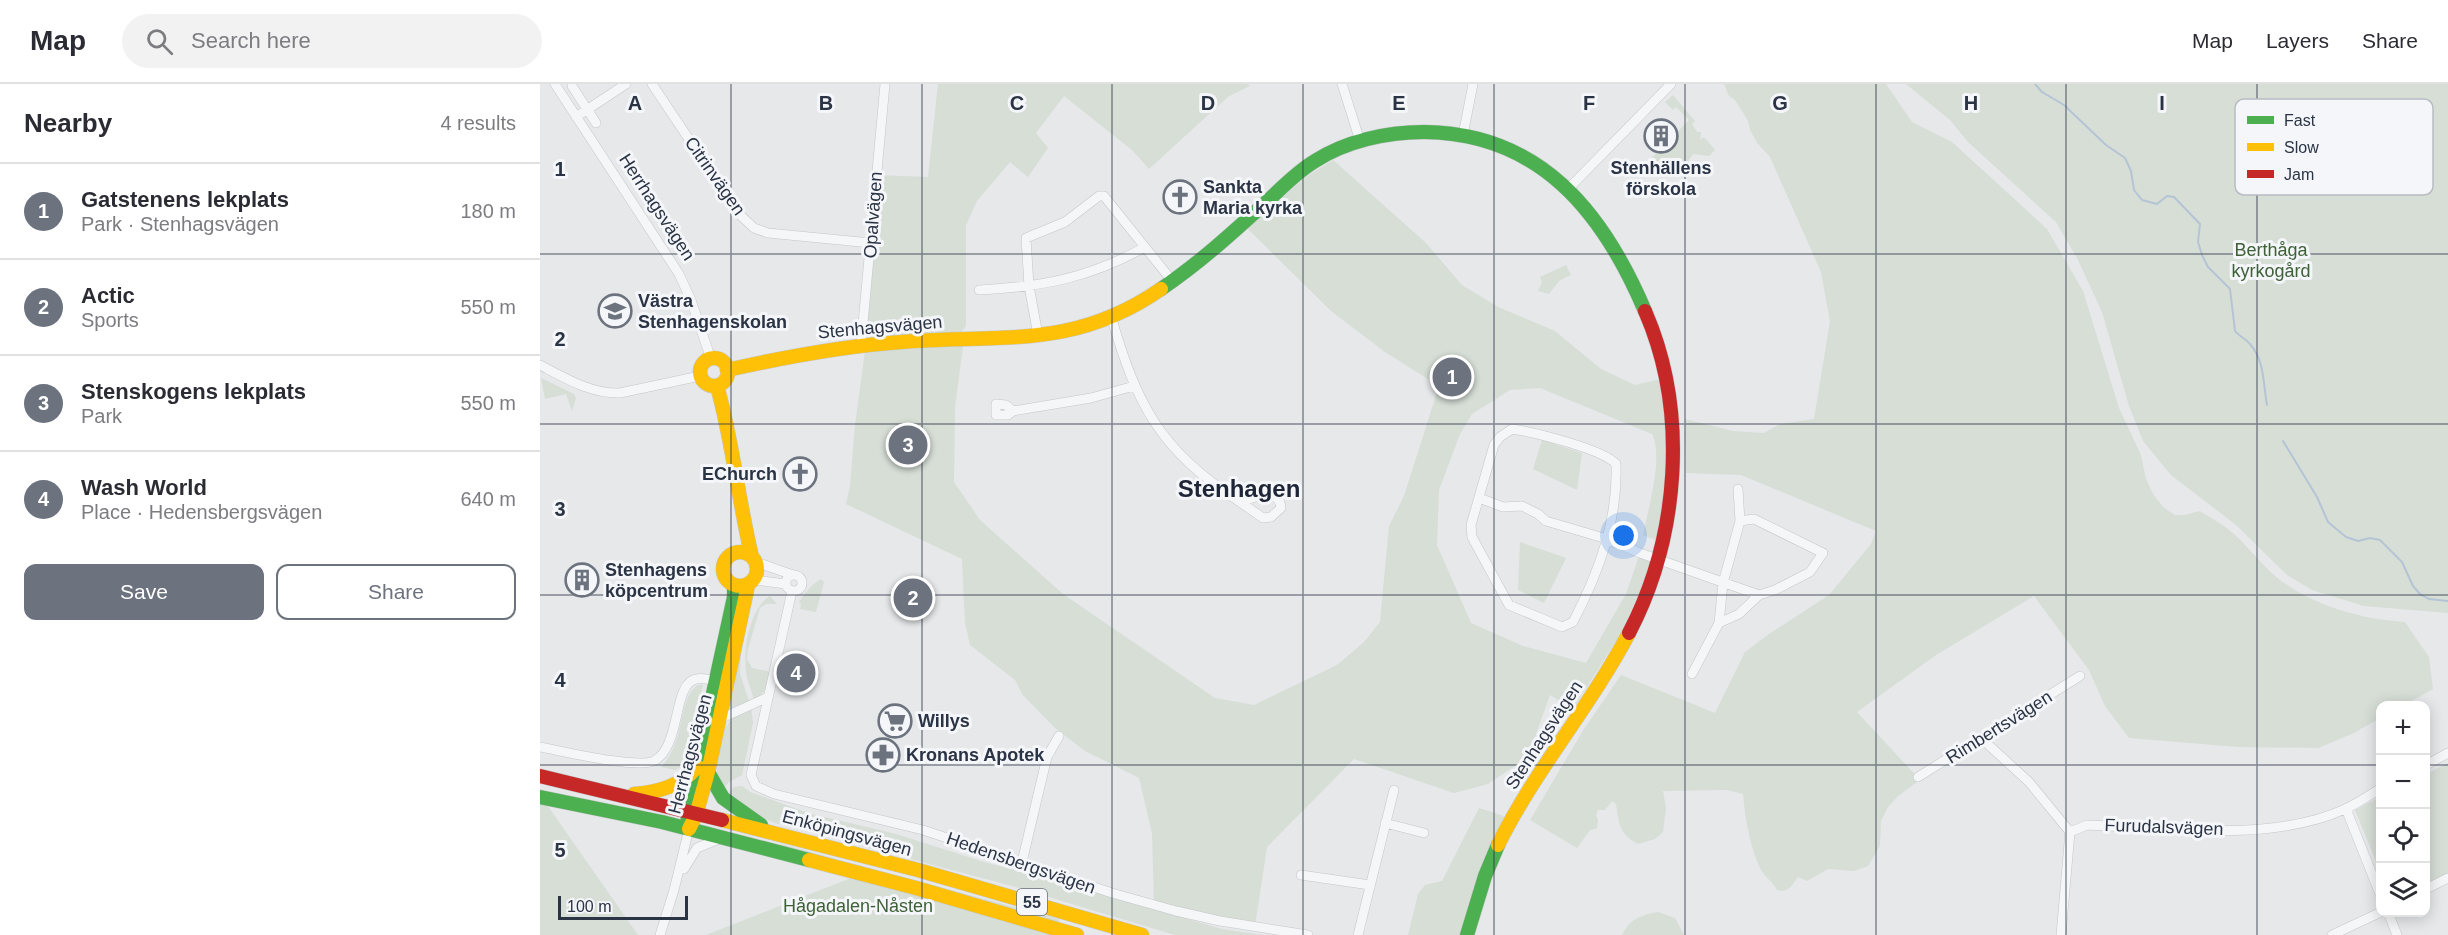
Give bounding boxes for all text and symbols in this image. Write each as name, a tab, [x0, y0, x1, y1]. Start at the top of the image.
search box	[122, 14, 542, 68]
text: Map	[30, 25, 86, 56]
icon: search	[143, 25, 176, 58]
text: Search here	[191, 28, 311, 53]
text: Map	[2192, 29, 2233, 52]
text: Layers	[2266, 29, 2329, 52]
text: Share	[2362, 29, 2418, 52]
text: A	[628, 92, 642, 114]
text: B	[819, 92, 833, 114]
text: C	[1010, 92, 1024, 114]
text: D	[1201, 92, 1215, 114]
text: E	[1392, 92, 1406, 114]
text: F	[1583, 92, 1595, 114]
text: G	[1772, 92, 1788, 114]
text: H	[1964, 92, 1978, 114]
text: I	[2159, 92, 2165, 114]
legend	[2235, 99, 2433, 195]
text: Nearby	[24, 108, 112, 138]
text: 4 results	[440, 112, 516, 134]
text: Fast	[2284, 112, 2316, 129]
building icon: Stenhällens förskola	[1643, 118, 1679, 154]
street label: Citrinvägen	[681, 133, 749, 219]
text: Slow	[2284, 139, 2319, 156]
street label: Herrhagsvägen	[615, 150, 699, 264]
text: 1	[554, 158, 566, 180]
place label: Stenhällens förskola	[1610, 158, 1712, 199]
text: Jam	[2284, 166, 2314, 183]
street label: Opalvägen	[860, 171, 886, 259]
place label: Sankta Maria kyrka	[1203, 177, 1303, 218]
church icon: Sankta Maria kyrka	[1162, 179, 1198, 215]
text: Gatstenens lekplats	[81, 187, 289, 212]
text: 1	[38, 200, 49, 222]
text: 180 m	[460, 200, 516, 222]
text: Park · Stenhagsvägen	[81, 213, 279, 235]
park label: Berthåga kyrkogård	[2231, 240, 2311, 281]
text: Actic	[81, 283, 135, 308]
place label: Västra Stenhagenskolan	[638, 291, 787, 332]
school or university icon: Västra Stenhagenskolan	[597, 293, 633, 329]
text: 2	[38, 296, 49, 318]
text: 550 m	[460, 296, 516, 318]
text: Sports	[81, 309, 139, 331]
street label: Stenhagsvägen	[817, 312, 943, 342]
text: 2	[554, 328, 566, 350]
pin: 1	[1432, 354, 1472, 400]
text: Stenskogens lekplats	[81, 379, 306, 404]
text: 3	[38, 392, 49, 414]
text: 550 m	[460, 392, 516, 414]
text: Park	[81, 405, 122, 427]
pin: 3	[888, 422, 928, 468]
church icon: EChurch	[782, 456, 818, 492]
place label: EChurch	[702, 464, 777, 484]
text: Wash World	[81, 475, 207, 500]
district label: Stenhagen	[1178, 475, 1300, 502]
text: 4	[38, 488, 49, 510]
text: 640 m	[460, 488, 516, 510]
text: 3	[554, 498, 566, 520]
text: Place · Hedensbergsvägen	[81, 501, 322, 523]
your location	[1609, 521, 1638, 550]
place label: Stenhagens köpcentrum	[605, 560, 708, 601]
building icon: Stenhagens köpcentrum	[564, 562, 600, 598]
button: Save	[24, 564, 264, 620]
button: Share	[276, 564, 516, 620]
pin: 2	[894, 576, 932, 620]
pin: 4	[776, 650, 816, 696]
text: 4	[554, 669, 566, 691]
street label: Stenhagsvägen	[1502, 677, 1586, 793]
street label: Rimbertsvägen	[1942, 686, 2056, 768]
street label: Herrhagsvägen	[664, 692, 716, 816]
map controls	[2376, 701, 2430, 917]
button: +	[2376, 701, 2430, 755]
supermarket icon: Willys	[877, 703, 913, 739]
place label: Willys	[918, 711, 970, 731]
pharmacy icon: Kronans Apotek	[865, 737, 901, 773]
place label: Kronans Apotek	[906, 745, 1045, 765]
button: −	[2376, 755, 2430, 809]
street label: Enköpingsvägen	[780, 806, 914, 860]
button: locate	[2376, 809, 2430, 863]
street label: Furudalsvägen	[2104, 815, 2224, 839]
street label: Hedensbergsvägen	[944, 828, 1098, 898]
text: 5	[554, 839, 566, 861]
button: layers	[2376, 863, 2430, 917]
road number: 55	[1017, 889, 1047, 915]
scale bar	[558, 893, 688, 920]
park label: Hågadalen-Nåsten	[783, 896, 933, 916]
text: 100 m	[567, 898, 611, 915]

